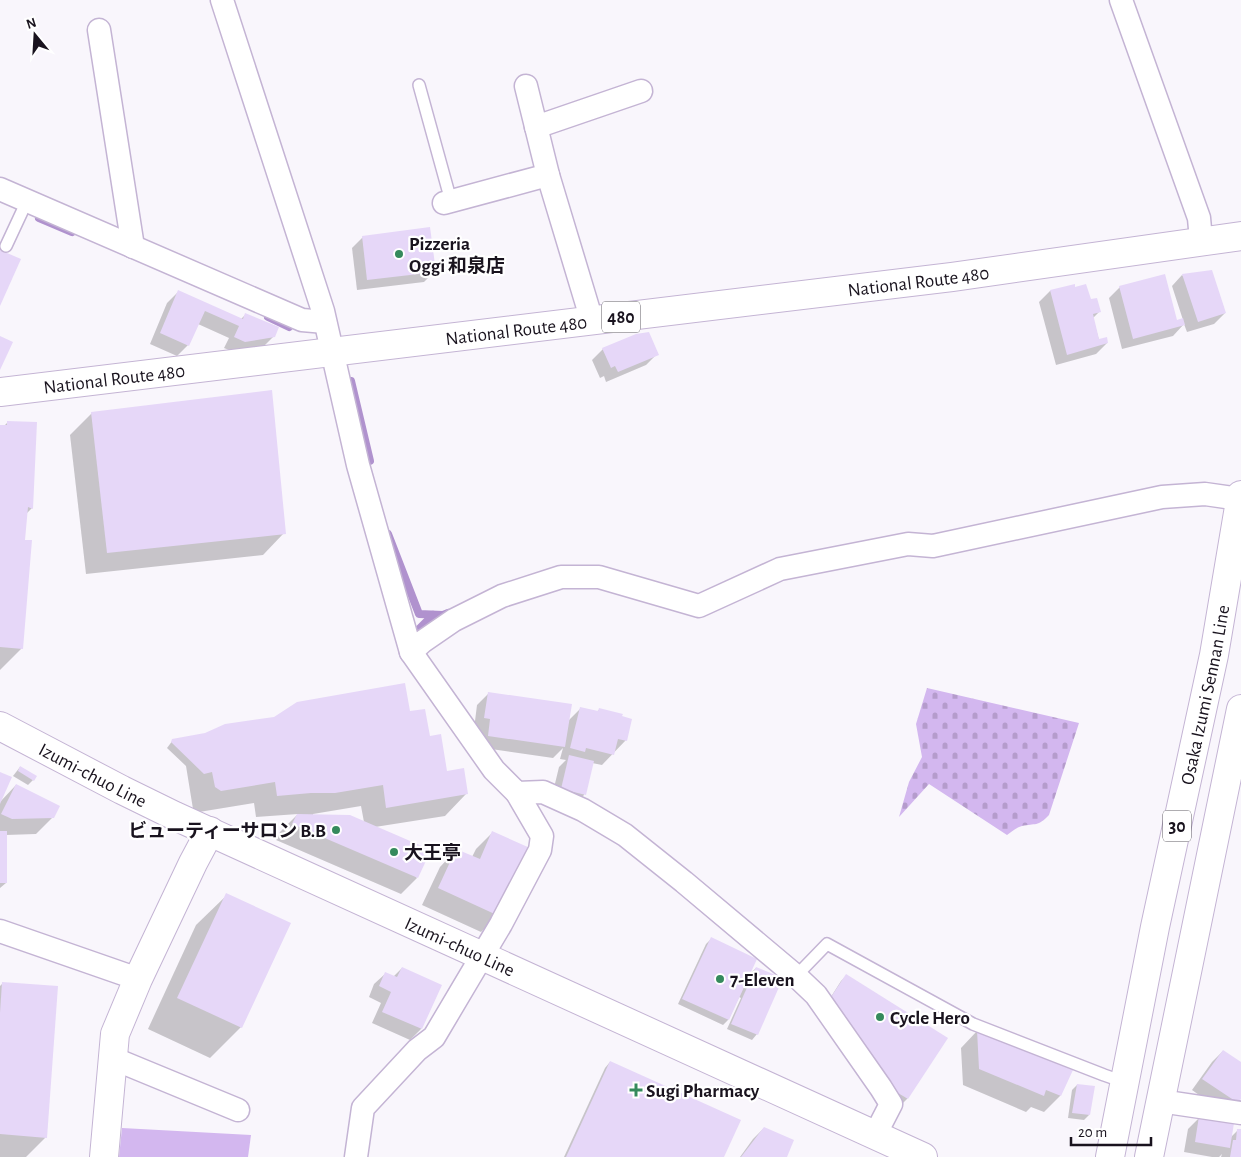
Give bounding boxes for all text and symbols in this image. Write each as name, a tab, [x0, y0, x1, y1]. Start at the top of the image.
north arrow	[10, 10, 60, 60]
text: N	[24, 15, 38, 32]
place label: Pizzeria Oggi 和泉店	[409, 235, 505, 276]
marker: Pizzeria Oggi 和泉店	[393, 248, 405, 260]
street label: National Route 480	[847, 264, 990, 301]
road number: 480	[602, 302, 640, 332]
street label: National Route 480	[445, 313, 588, 349]
street label: National Route 480	[42, 362, 186, 398]
street label: Osaka Izumi Sennan Line	[1178, 604, 1233, 786]
street label: Izumi-chuo Line	[35, 740, 149, 812]
road number: 30	[1163, 810, 1191, 841]
place label: ビューティーサロン B.B	[128, 820, 326, 841]
marker: ビューティーサロン B.B	[330, 824, 342, 836]
place label: 大王亭	[404, 843, 461, 863]
marker: 大王亭	[388, 846, 400, 858]
street label: Izumi-chuo Line	[401, 914, 517, 981]
place label: 7-Eleven	[730, 971, 794, 990]
marker: 7-Eleven	[714, 973, 726, 985]
place label: Cycle Hero	[890, 1009, 970, 1028]
marker: Cycle Hero	[874, 1011, 886, 1023]
place label: Sugi Pharmacy	[646, 1082, 760, 1101]
marker: Sugi Pharmacy	[630, 1084, 642, 1096]
scale bar	[1071, 1114, 1151, 1146]
text: 20 m	[1078, 1125, 1107, 1140]

